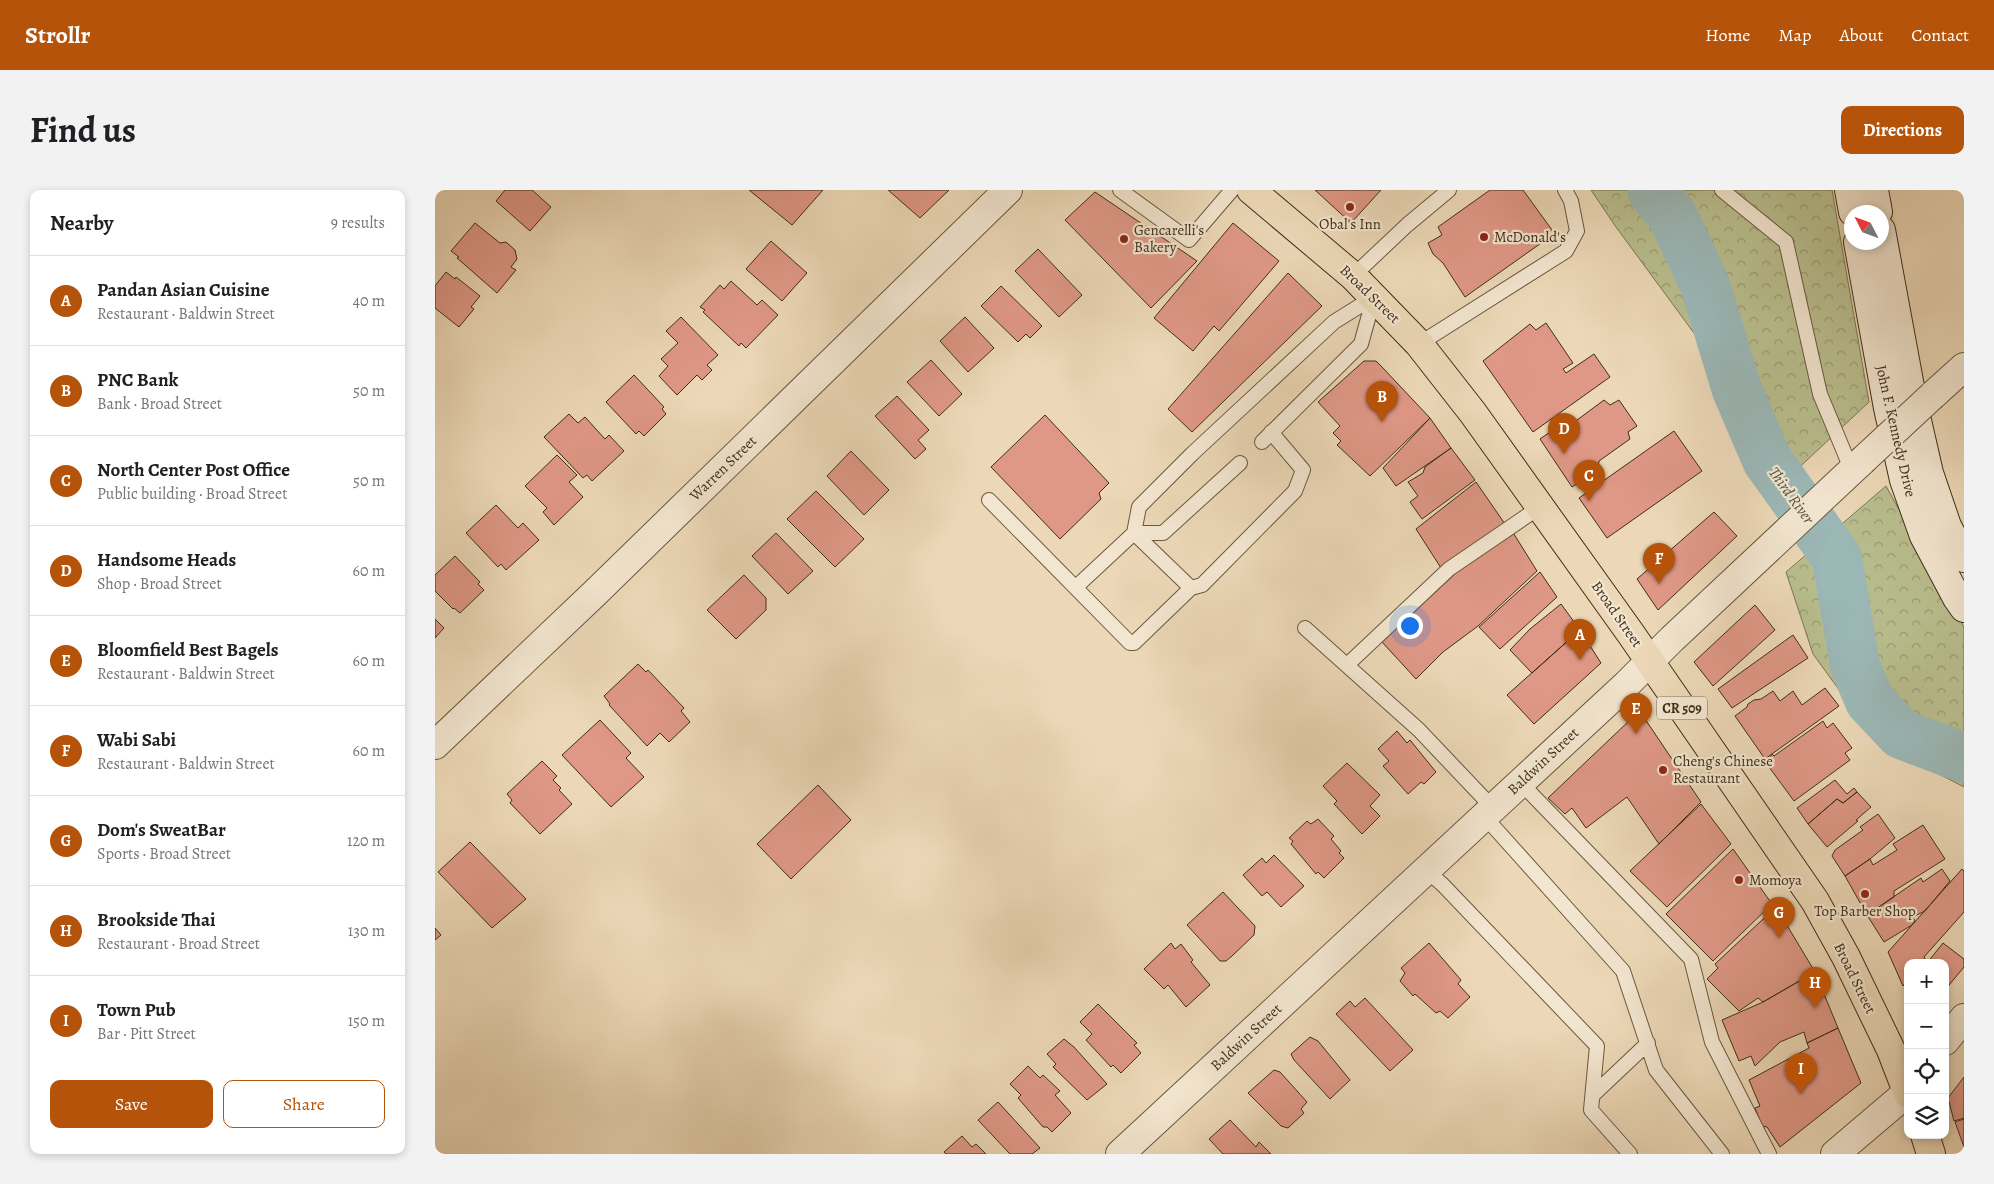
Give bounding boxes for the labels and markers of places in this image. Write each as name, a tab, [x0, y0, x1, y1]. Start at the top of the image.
marker: Obal's Inn	[1344, 201, 1356, 213]
place label: Obal's Inn	[1319, 214, 1381, 234]
place label: Gencarelli's Bakery	[1134, 220, 1204, 257]
place label: McDonald's	[1494, 227, 1566, 247]
marker: McDonald's	[1478, 231, 1490, 243]
marker: Gencarelli's Bakery	[1118, 233, 1130, 245]
pin: B	[1366, 381, 1398, 422]
pin: D	[1548, 413, 1580, 454]
pin: C	[1573, 460, 1605, 501]
pin: F	[1643, 543, 1675, 584]
pin: A	[1564, 619, 1596, 660]
pin: E	[1620, 693, 1652, 734]
place label: Cheng's Chinese Restaurant	[1673, 751, 1773, 788]
marker: Cheng's Chinese Restaurant	[1657, 764, 1669, 776]
place label: Momoya	[1749, 870, 1802, 890]
marker: Momoya	[1733, 874, 1745, 886]
marker: Top Barber Shop	[1859, 888, 1871, 900]
pin: G	[1763, 897, 1795, 938]
place label: Top Barber Shop	[1814, 901, 1916, 921]
pin: H	[1799, 967, 1831, 1008]
pin: I	[1785, 1053, 1817, 1094]

